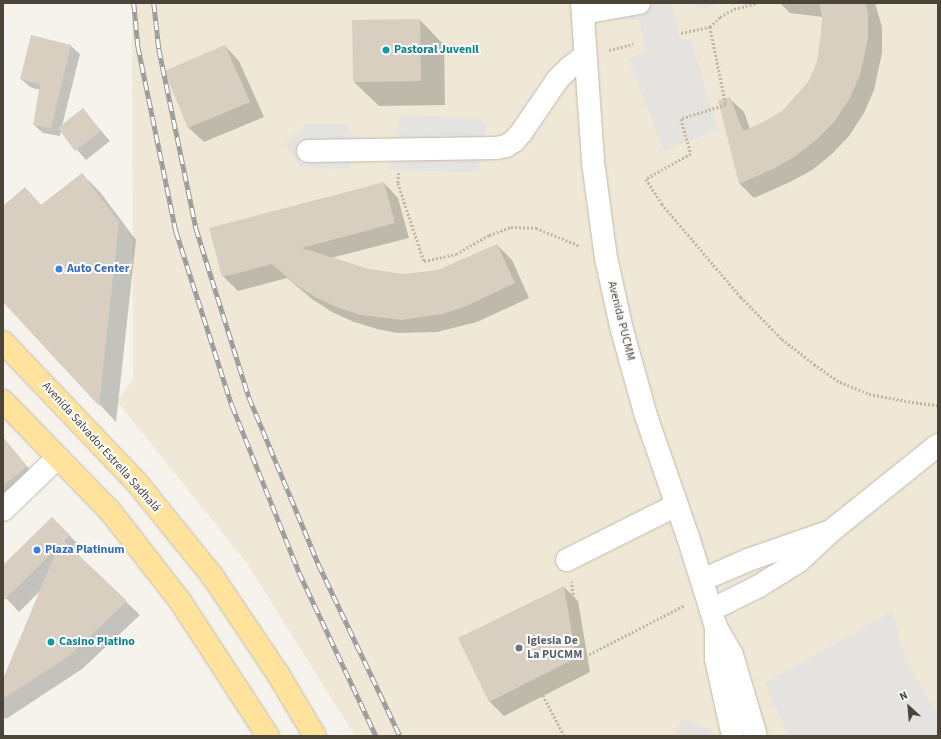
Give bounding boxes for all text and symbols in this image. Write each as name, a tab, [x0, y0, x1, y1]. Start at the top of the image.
place label: Pastoral Juvenil	[394, 43, 479, 57]
marker: Pastoral Juvenil	[381, 45, 391, 55]
place label: Auto Center	[67, 262, 130, 276]
marker: Auto Center	[54, 264, 64, 274]
street label: Avenida PUCMM	[604, 280, 638, 362]
street label: Avenida Salvador Estrella Sadhalá	[39, 379, 163, 515]
place label: Plaza Platinum	[45, 543, 125, 557]
marker: Plaza Platinum	[32, 545, 42, 555]
place label: Iglesia De La PUCMM	[527, 634, 582, 662]
place label: Casino Platino	[59, 635, 135, 649]
marker: Casino Platino	[46, 637, 56, 647]
marker: Iglesia De La PUCMM	[514, 643, 524, 653]
north arrow	[889, 687, 929, 727]
text: N	[897, 687, 910, 704]

